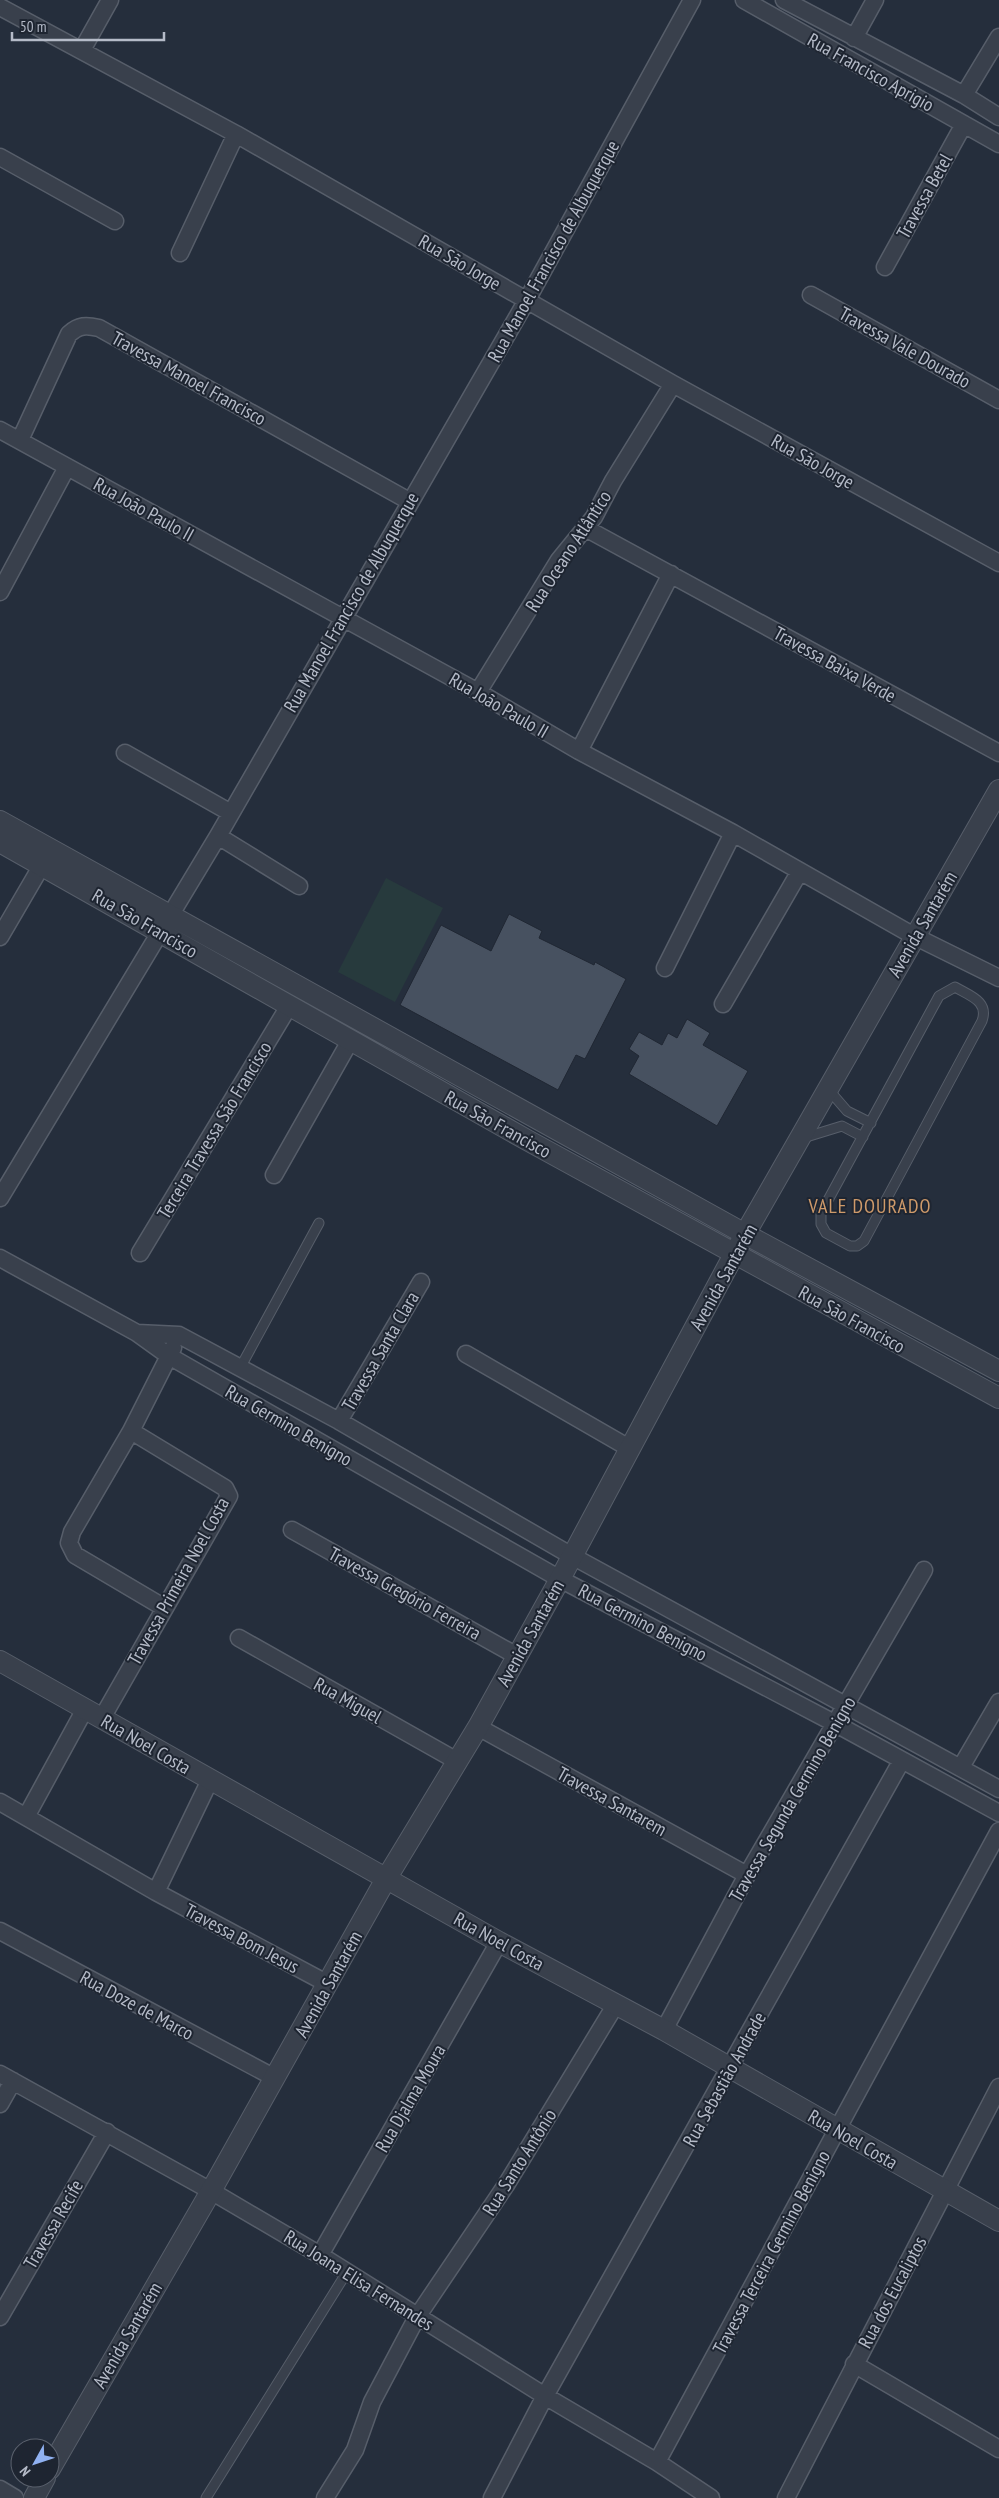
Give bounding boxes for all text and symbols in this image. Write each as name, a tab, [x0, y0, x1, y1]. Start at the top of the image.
scale bar	[12, 10, 165, 42]
text: 50 m	[20, 17, 46, 36]
street label: Rua Francisco Aprigio	[804, 27, 938, 117]
street label: Rua Manoel Francisco de Albuquerque	[482, 136, 624, 366]
street label: Travessa Betel	[891, 149, 957, 243]
street label: Rua São Jorge	[415, 229, 506, 295]
street label: Travessa Vale Dourado	[835, 301, 975, 393]
street label: Travessa Manoel Francisco	[108, 326, 270, 430]
street label: Rua São Jorge	[767, 428, 859, 494]
street label: Rua João Paulo II	[90, 472, 198, 546]
street label: Rua Oceano Atlântico	[520, 486, 616, 616]
street label: Rua Manoel Francisco de Albuquerque	[278, 488, 424, 716]
street label: Travessa Baixa Verde	[770, 621, 900, 708]
street label: Rua João Paulo II	[445, 667, 553, 743]
street label: Avenida Santarém	[882, 867, 962, 981]
street label: Rua São Francisco	[88, 883, 202, 963]
street label: Terceira Travessa São Francisco	[152, 1037, 276, 1223]
street label: Rua São Francisco	[441, 1085, 555, 1163]
district label: VALE DOURADO	[807, 1193, 932, 1219]
street label: Avenida Santarém	[684, 1219, 762, 1335]
street label: Rua São Francisco	[795, 1280, 909, 1358]
street label: Travessa Santa Clara	[336, 1287, 424, 1415]
street label: Rua Germino Benigno	[221, 1379, 357, 1471]
street label: Travessa Primeira Noel Costa	[122, 1493, 234, 1669]
street label: Travessa Gregório Ferreira	[325, 1541, 485, 1645]
street label: Avenida Santarém	[491, 1575, 569, 1691]
street label: Rua Germino Benigno	[574, 1578, 712, 1666]
street label: Rua Miguel	[310, 1672, 387, 1729]
street label: Travessa Segunda Germino Benigno	[723, 1692, 861, 1906]
street label: Rua Noel Costa	[97, 1709, 195, 1779]
street label: Travessa Santarem	[553, 1761, 671, 1841]
street label: Travessa Bom Jesus	[181, 1898, 303, 1978]
street label: Rua Noel Costa	[450, 1906, 548, 1976]
street label: Avenida Santarém	[289, 1926, 367, 2042]
street label: Rua Doze de Marco	[76, 1965, 198, 2045]
street label: Rua Sebastião Andrade	[677, 2007, 771, 2151]
street label: Rua Djalma Moura	[369, 2040, 451, 2156]
street label: Rua Santo Antônio	[477, 2104, 561, 2220]
street label: Rua Noel Costa	[804, 2104, 902, 2174]
street label: Travessa Terceira Germino Benigno	[707, 2146, 835, 2358]
street label: Travessa Recife	[18, 2175, 88, 2273]
street label: Rua Joana Elisa Fernandes	[280, 2224, 438, 2336]
street label: Rua dos Eucaliptos	[852, 2232, 932, 2352]
street label: Avenida Santarém	[87, 2278, 167, 2392]
north arrow	[10, 2438, 60, 2488]
text: N	[16, 2463, 34, 2480]

